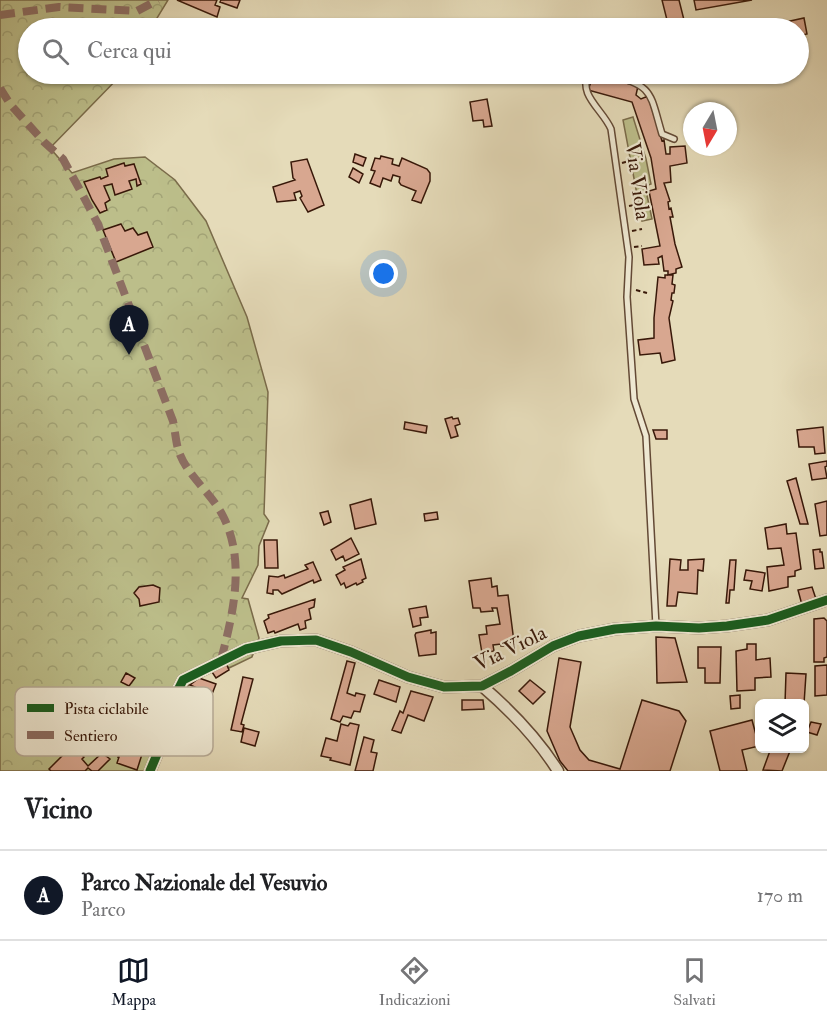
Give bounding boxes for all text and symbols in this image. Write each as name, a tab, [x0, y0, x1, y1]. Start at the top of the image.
search box	[18, 18, 809, 84]
icon: search	[39, 35, 72, 68]
text: Cerca qui	[87, 37, 172, 65]
north arrow	[683, 102, 737, 156]
street label: Via Viola	[619, 141, 656, 222]
your location	[369, 259, 398, 288]
pin: A	[110, 306, 148, 355]
street label: Via Viola	[469, 619, 551, 678]
legend	[15, 687, 213, 756]
text: Pista ciclabile	[64, 699, 149, 719]
map controls	[755, 699, 809, 753]
button: layers	[755, 699, 809, 753]
text: Sentiero	[64, 726, 118, 746]
text: Vicino	[24, 794, 92, 826]
text: Parco Nazionale del Vesuvio	[81, 869, 327, 897]
text: A	[37, 883, 50, 908]
text: 170 m	[757, 883, 803, 908]
text: Parco	[81, 897, 125, 922]
tab: Mappa	[111, 954, 156, 1010]
tab: Indicazioni	[379, 954, 451, 1010]
tab: Salvati	[673, 954, 716, 1010]

